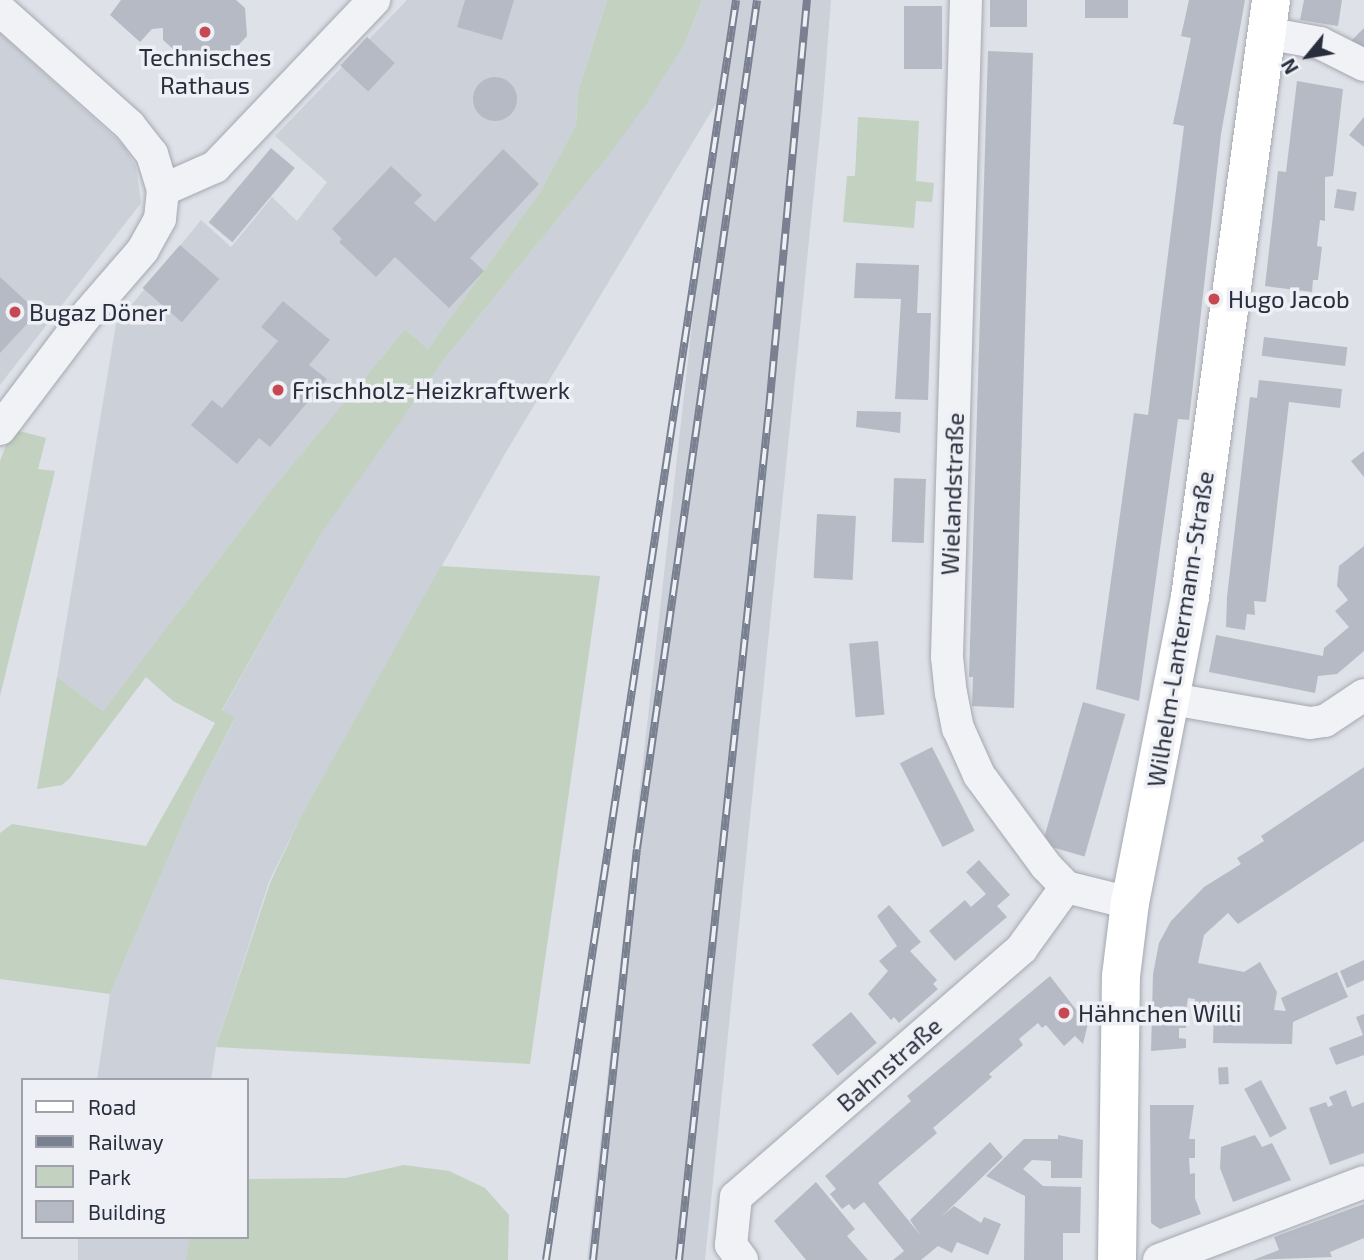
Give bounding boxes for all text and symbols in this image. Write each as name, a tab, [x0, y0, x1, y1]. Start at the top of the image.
north arrow	[1273, 21, 1343, 91]
marker: Technisches Rathaus	[197, 24, 213, 40]
place label: Technisches Rathaus	[139, 43, 271, 99]
text: N	[1276, 55, 1303, 78]
place label: Hugo Jacob	[1228, 285, 1350, 313]
marker: Hugo Jacob	[1206, 291, 1222, 307]
place label: Bugaz Döner	[29, 298, 168, 326]
marker: Bugaz Döner	[7, 304, 23, 320]
place label: Frischholz-Heizkraftwerk	[292, 376, 570, 404]
marker: Frischholz-Heizkraftwerk	[270, 382, 286, 398]
street label: Wielandstraße	[935, 412, 969, 576]
street label: Wilhelm-Lantermann-Straße	[1141, 469, 1219, 789]
place label: Hähnchen Willi	[1078, 999, 1242, 1027]
marker: Hähnchen Willi	[1056, 1005, 1072, 1021]
street label: Bahnstraße	[831, 1011, 947, 1117]
legend	[21, 1078, 248, 1239]
text: Road	[88, 1094, 136, 1119]
text: Railway	[88, 1129, 164, 1154]
text: Park	[88, 1164, 131, 1189]
text: Building	[88, 1199, 166, 1224]

